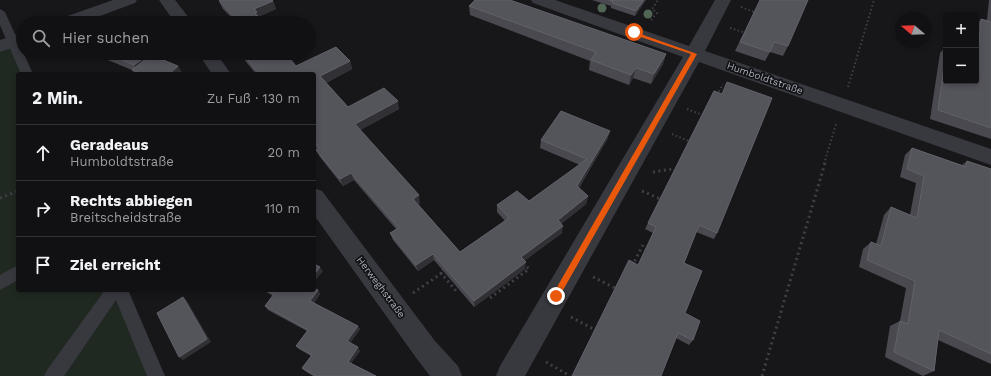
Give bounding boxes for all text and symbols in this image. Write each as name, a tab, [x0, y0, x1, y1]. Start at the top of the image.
north arrow	[895, 12, 931, 48]
map controls	[943, 12, 979, 84]
button: +	[943, 12, 979, 48]
search box	[16, 16, 316, 60]
route start	[625, 23, 643, 41]
icon: search	[30, 27, 52, 49]
text: Hier suchen	[62, 29, 149, 47]
button: −	[943, 48, 979, 84]
street label: Humboldtstraße	[726, 60, 805, 96]
text: 2 Min.	[32, 88, 83, 108]
text: Zu Fuß · 130 m	[207, 91, 300, 106]
text: Geradeaus	[70, 136, 149, 154]
icon: ahead	[32, 142, 54, 164]
text: 20 m	[268, 145, 300, 160]
text: Humboldtstraße	[70, 154, 174, 169]
text: Rechts abbiegen	[70, 192, 192, 210]
icon: right	[32, 198, 54, 220]
text: 110 m	[265, 201, 300, 216]
text: Breitscheidstraße	[70, 210, 182, 225]
icon: arrive	[32, 254, 54, 276]
street label: Herweghstraße	[354, 254, 408, 320]
text: Ziel erreicht	[70, 256, 160, 274]
route end	[547, 287, 565, 305]

